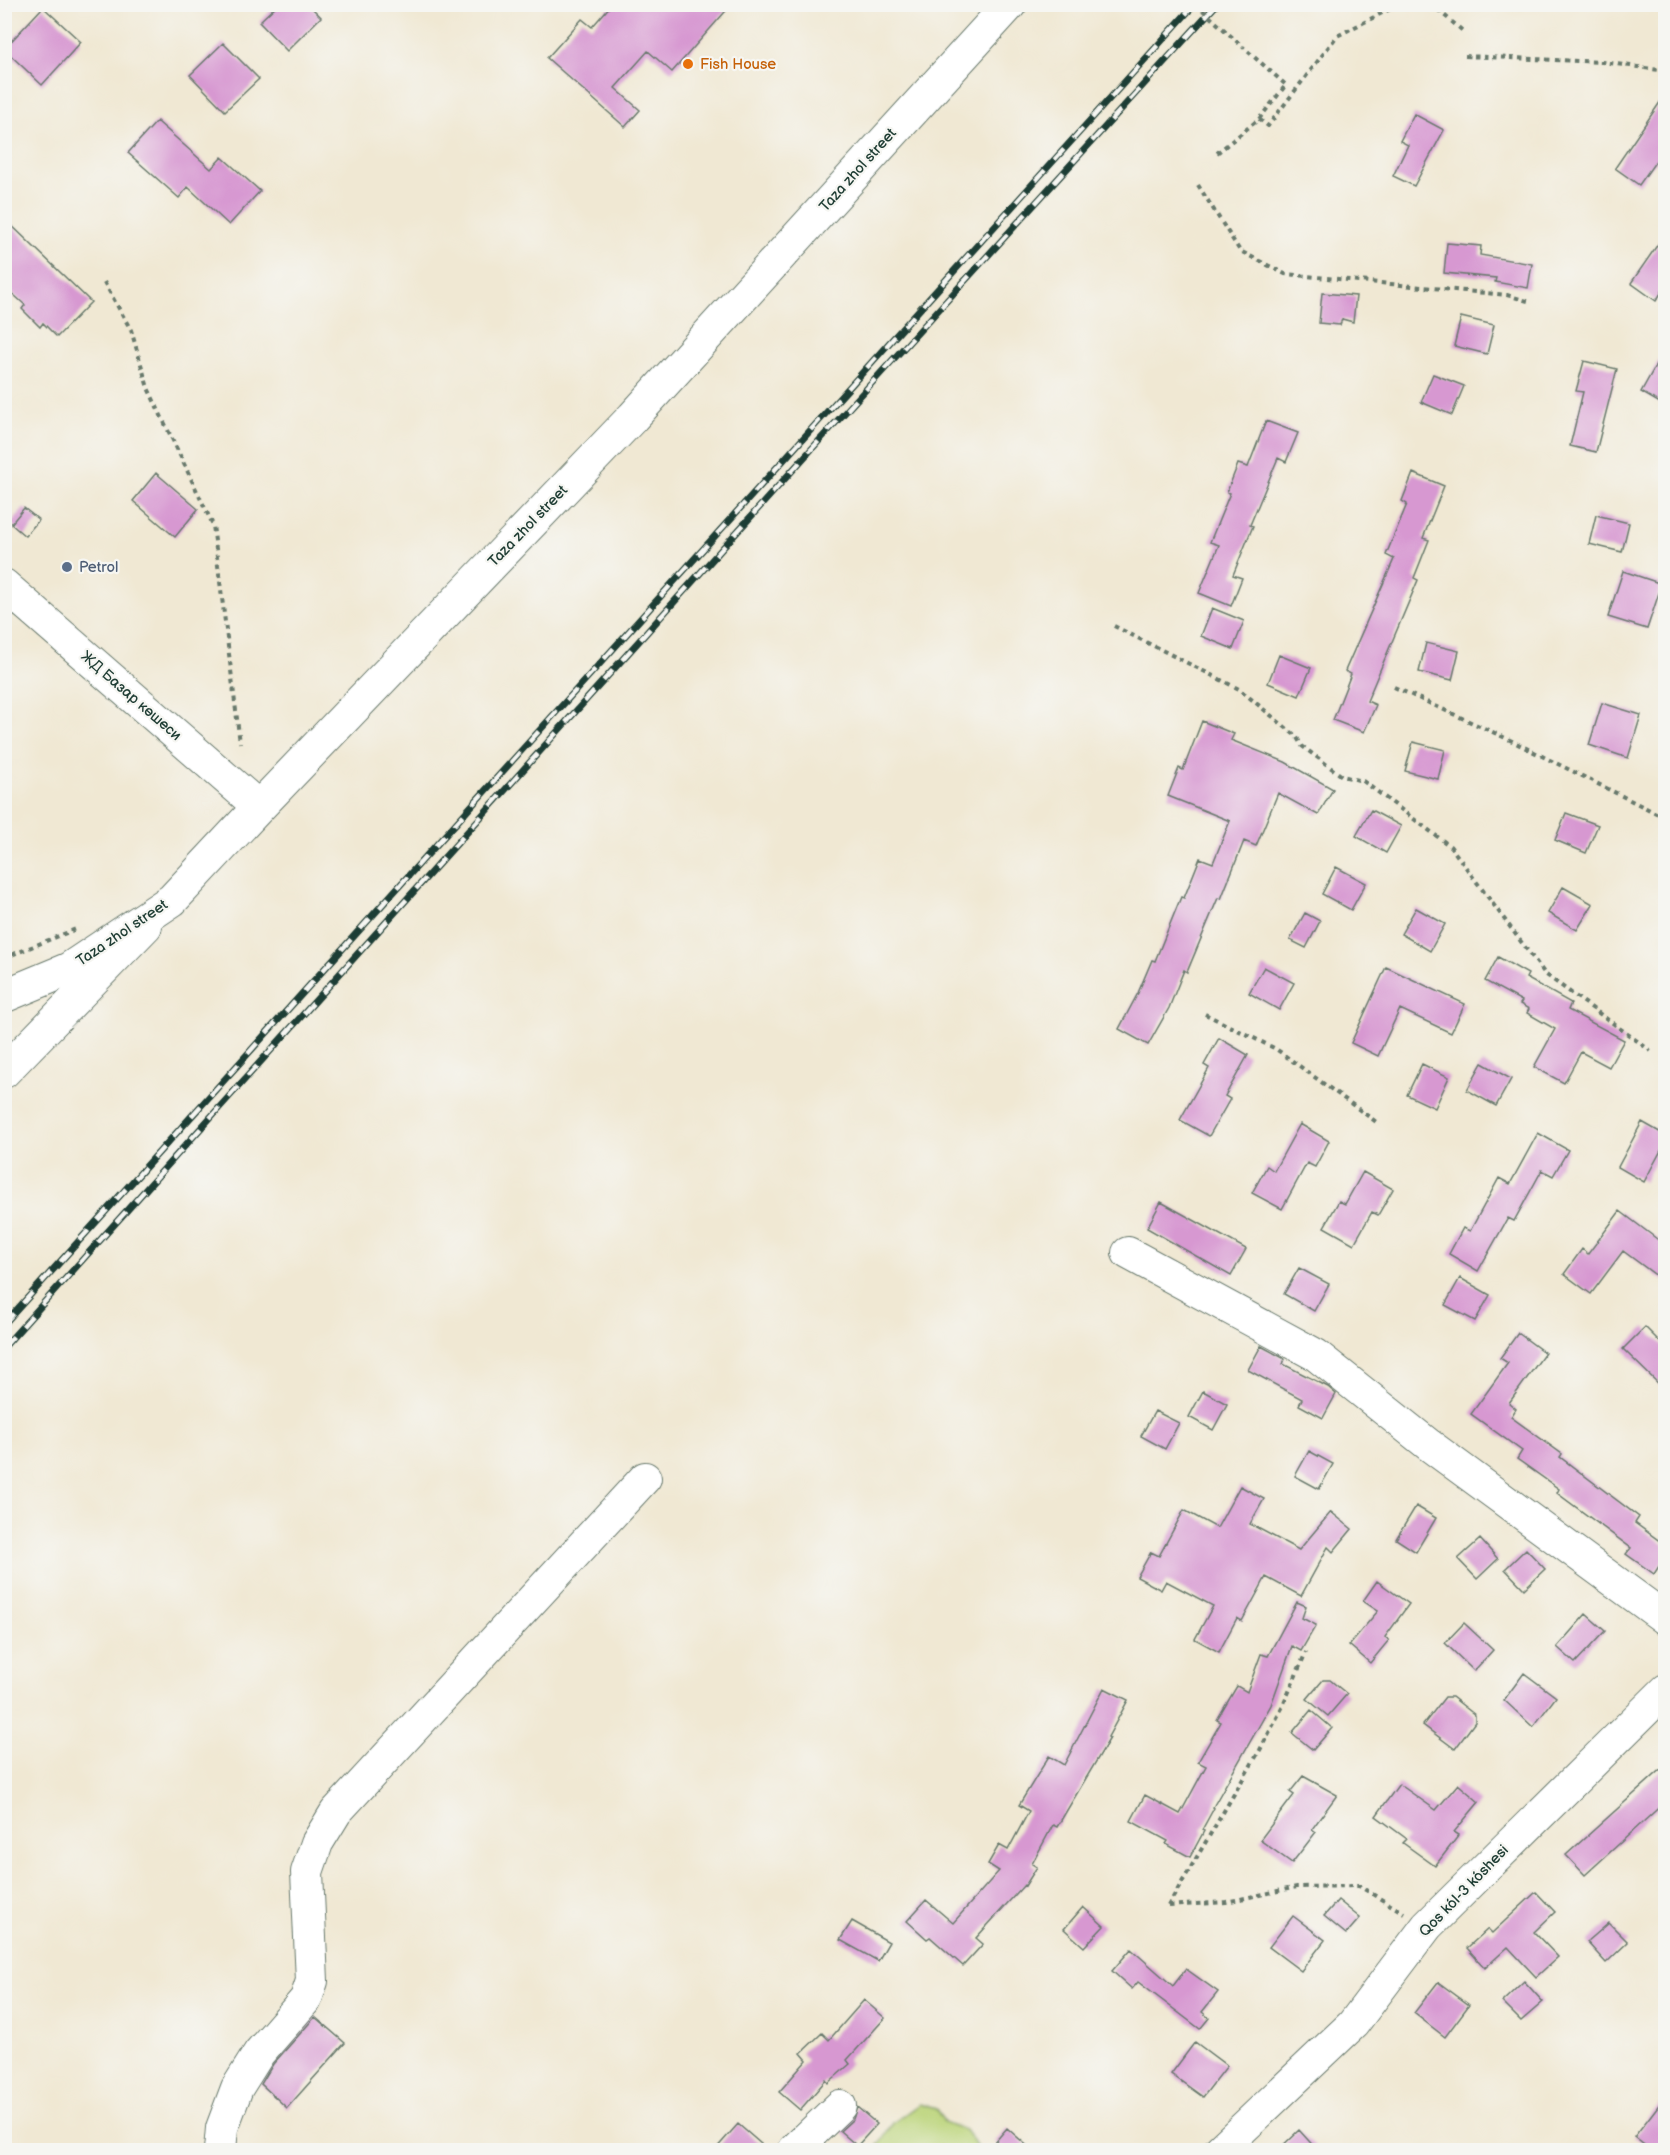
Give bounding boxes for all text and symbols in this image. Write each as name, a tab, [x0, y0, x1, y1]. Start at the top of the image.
place label: Fish House	[700, 55, 776, 74]
marker: Fish House	[681, 57, 695, 71]
street label: Taza zhol street	[815, 124, 901, 216]
street label: Taza zhol street	[484, 481, 572, 571]
place label: Petrol	[79, 558, 118, 577]
marker: Petrol	[60, 560, 74, 574]
street label: ЖД Базар көшеси	[77, 647, 185, 745]
street label: Taza zhol street	[73, 895, 172, 971]
street label: Qos kól-3 kóshesi	[1415, 1841, 1513, 1941]

